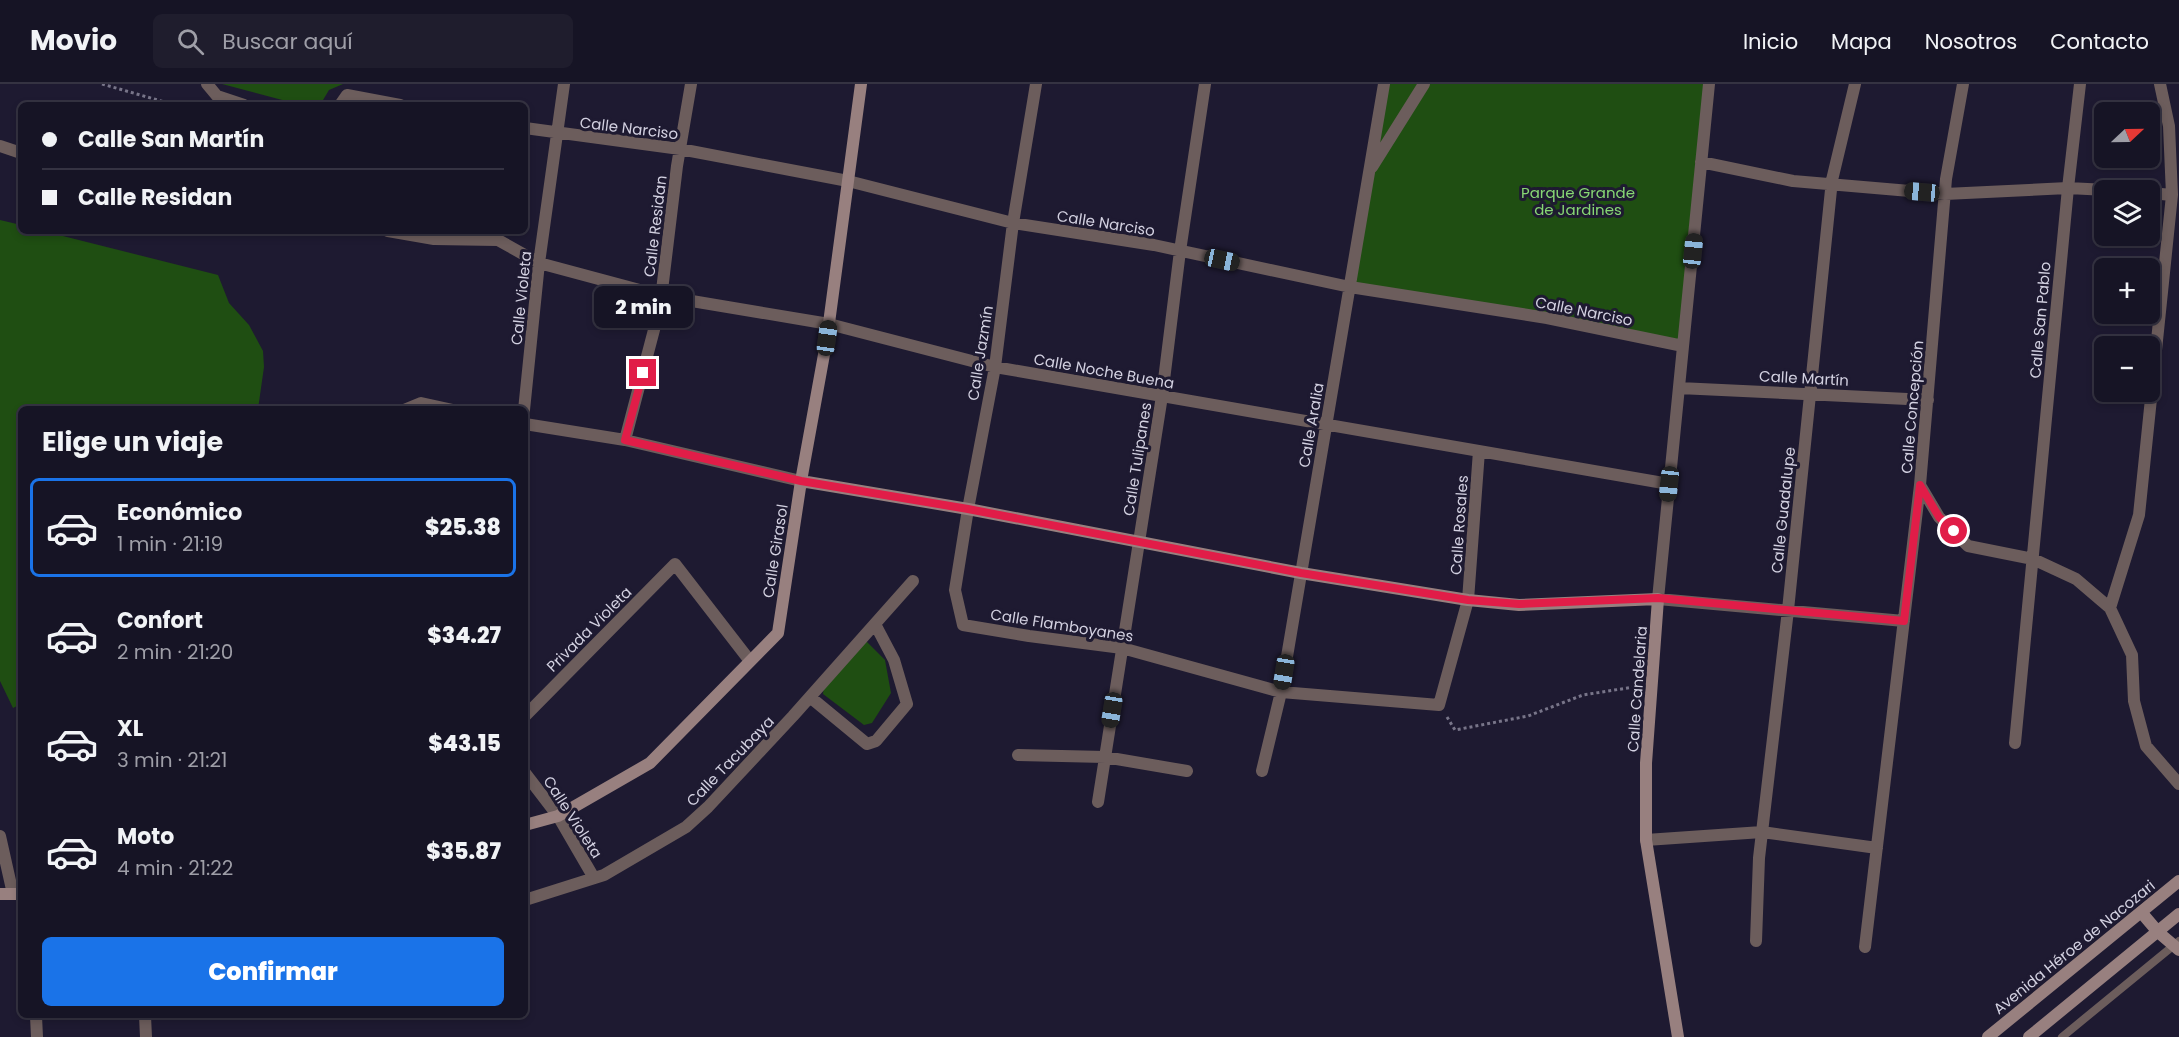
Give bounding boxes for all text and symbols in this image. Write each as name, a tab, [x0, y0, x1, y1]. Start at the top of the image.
search box	[153, 14, 573, 68]
text: Movio	[30, 21, 117, 60]
icon: search	[174, 25, 207, 58]
text: Buscar aquí	[222, 26, 353, 57]
text: Inicio	[1743, 27, 1798, 56]
text: Mapa	[1831, 27, 1892, 56]
text: Nosotros	[1925, 27, 2017, 56]
text: Contacto	[2050, 27, 2149, 56]
north arrow	[2094, 102, 2160, 168]
map controls	[2094, 102, 2160, 402]
street label: Calle Narciso	[579, 112, 679, 144]
text: Calle San Martín	[78, 124, 264, 155]
street label: Calle Residan	[638, 174, 672, 278]
button: layers	[2094, 180, 2160, 246]
car	[1903, 181, 1941, 203]
text: Calle Residan	[78, 182, 232, 213]
park label: Parque Grande de Jardines	[1521, 182, 1635, 220]
street label: Calle Narciso	[1056, 205, 1156, 241]
car	[1682, 232, 1704, 270]
car	[1203, 247, 1241, 273]
street label: Calle Violeta	[506, 250, 536, 346]
button: +	[2094, 258, 2160, 324]
street label: Calle San Pablo	[2024, 261, 2056, 379]
callout: 2 min	[594, 286, 692, 328]
street label: Calle Narciso	[1533, 291, 1635, 331]
text: 2 min	[615, 293, 672, 321]
street label: Calle Jazmín	[962, 304, 998, 402]
car	[816, 319, 838, 357]
button: −	[2094, 336, 2160, 402]
street label: Calle Concepción	[1896, 339, 1928, 475]
street label: Calle Noche Buena	[1032, 348, 1176, 394]
route end	[629, 359, 656, 386]
street label: Calle Martín	[1759, 365, 1849, 391]
street label: Calle Aralia	[1293, 381, 1329, 469]
street label: Calle Tulipanes	[1118, 401, 1156, 517]
text: Elige un viaje	[42, 423, 223, 460]
street label: Calle Guadalupe	[1766, 446, 1800, 574]
car	[1658, 465, 1680, 503]
street label: Calle Rosales	[1445, 474, 1473, 576]
text: Económico	[117, 497, 242, 528]
icon: car	[45, 501, 99, 555]
street label: Calle Girasol	[757, 503, 793, 599]
text: $25.38	[425, 512, 501, 543]
route start	[1940, 517, 1967, 544]
text: 1 min · 21:19	[117, 530, 223, 558]
street label: Privada Violeta	[542, 582, 636, 676]
street label: Calle Flamboyanes	[989, 603, 1135, 647]
text: Confort	[117, 605, 203, 636]
icon: car	[45, 609, 99, 663]
text: $34.27	[427, 620, 501, 651]
street label: Calle Candelaria	[1622, 625, 1652, 753]
text: 2 min · 21:20	[117, 638, 233, 666]
car	[1272, 653, 1296, 691]
car	[1100, 691, 1124, 729]
street label: Calle Tacubaya	[681, 711, 779, 811]
text: XL	[117, 713, 143, 744]
icon: car	[45, 717, 99, 771]
text: $43.15	[428, 728, 501, 759]
text: 3 min · 21:21	[117, 746, 227, 774]
street label: Calle Violeta	[538, 772, 608, 862]
text: Moto	[117, 821, 174, 852]
icon: car	[45, 825, 99, 879]
text: $35.87	[426, 836, 501, 867]
text: 4 min · 21:22	[117, 854, 233, 882]
street label: Avenida Héroe de Nacozari	[1989, 875, 2159, 1019]
button: Confirmar	[42, 937, 504, 1006]

